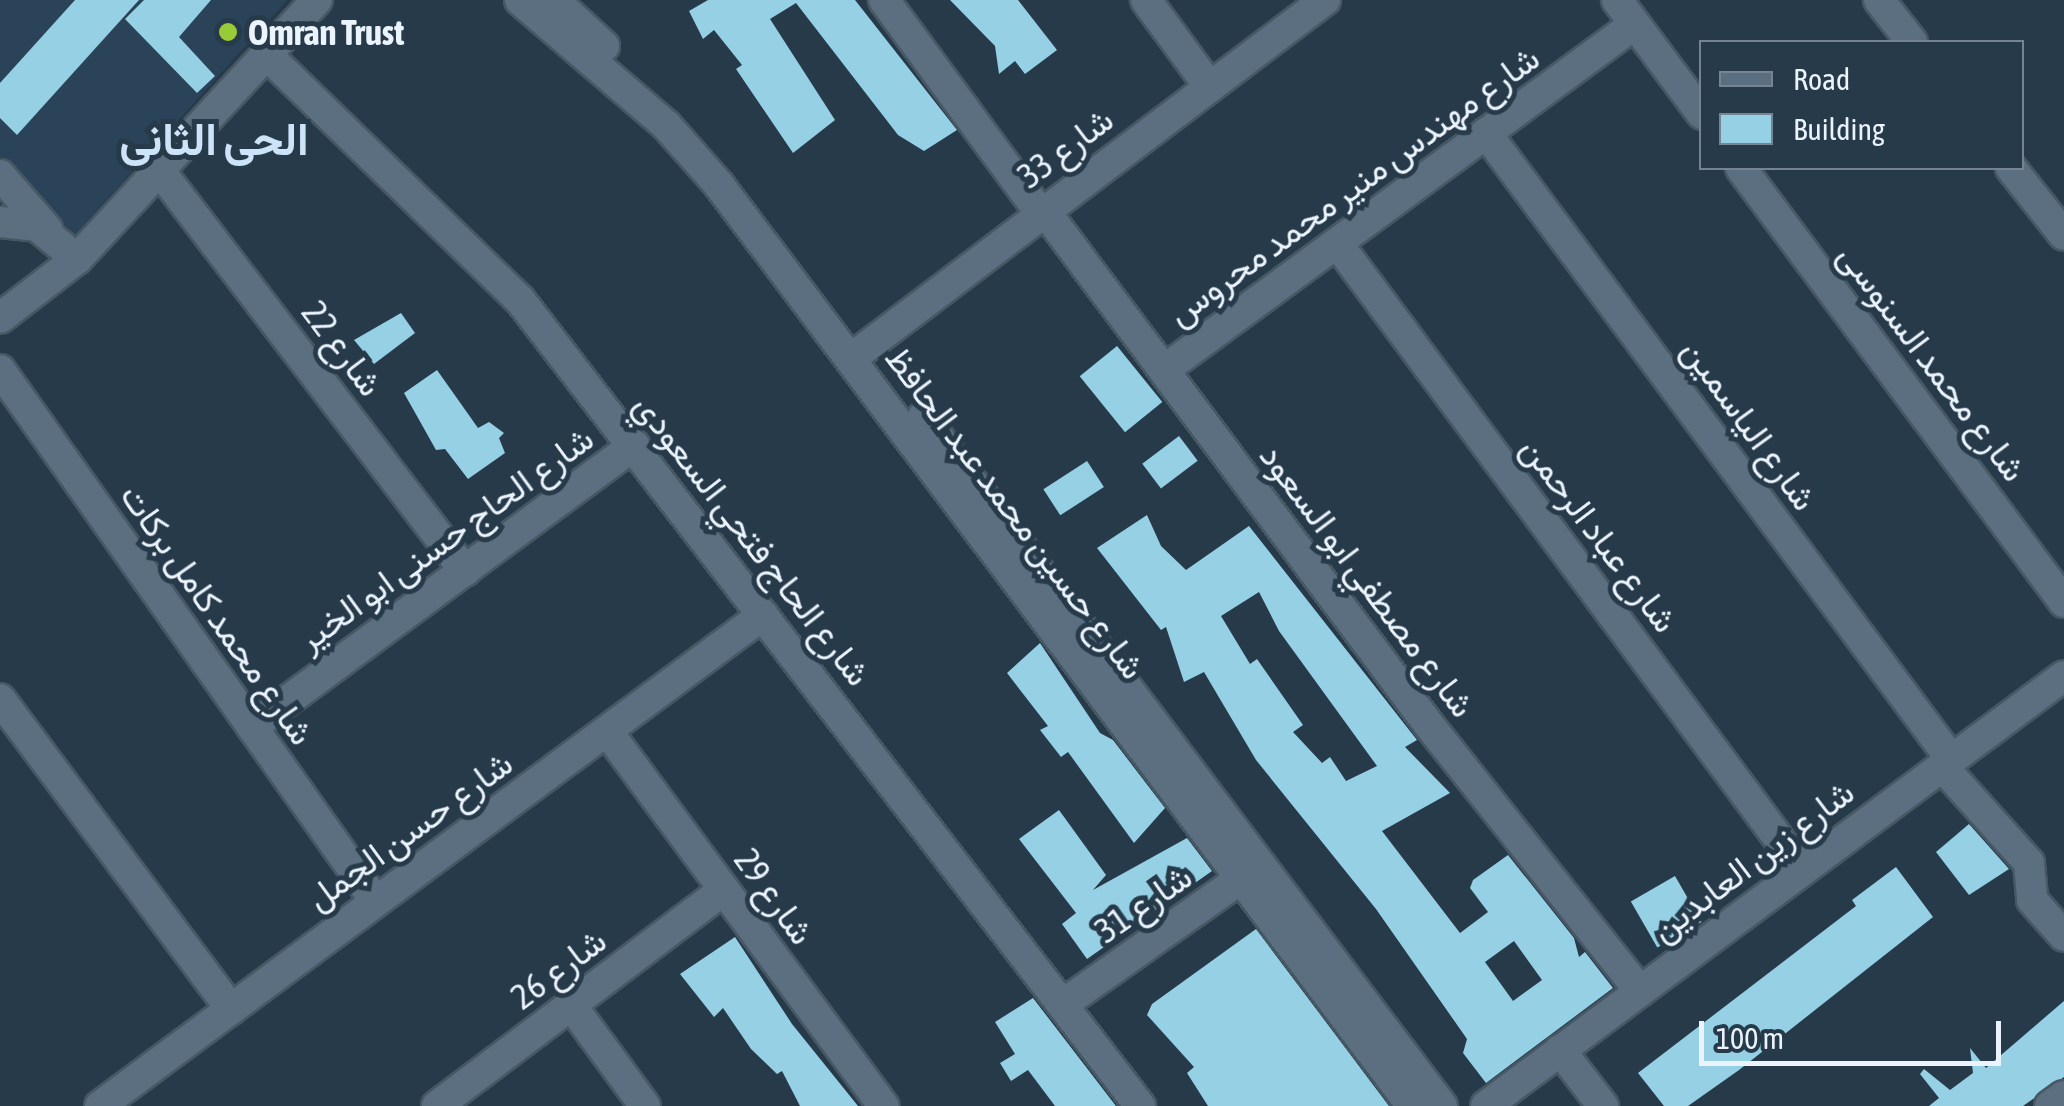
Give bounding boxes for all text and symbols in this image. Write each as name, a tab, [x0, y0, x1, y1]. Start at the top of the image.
place label: Omran Trust	[248, 11, 404, 53]
marker: Omran Trust	[217, 21, 239, 43]
street label: شارع مهندس منير محمد محروس	[1159, 36, 1547, 334]
legend	[1699, 40, 2024, 170]
text: Road	[1793, 62, 1850, 96]
street label: شارع 33	[1009, 98, 1121, 196]
text: Building	[1793, 112, 1885, 146]
district label: الحى الثانى	[119, 113, 309, 167]
street label: شارع محمد السنوسى	[1830, 235, 2036, 489]
street label: شارع 22	[294, 292, 392, 404]
street label: شارع الياسمين	[1674, 330, 1826, 518]
street label: شارع حسين محمد عبد الحافظ	[877, 337, 1155, 687]
street label: شارع الحاج فتحي السعودي	[626, 385, 880, 693]
street label: شارع الحاج حسنى ابو الخير	[289, 417, 601, 659]
street label: شارع عباد الرحمن	[1513, 428, 1687, 640]
street label: شارع مصطفي ابو السعود	[1252, 435, 1484, 725]
street label: شارع محمد كامل بركات	[112, 476, 324, 752]
street label: شارع حسن الجمل	[298, 741, 520, 919]
street label: شارع زين العابدين	[1642, 770, 1862, 950]
street label: شارع 29	[726, 840, 824, 952]
street label: شارع 31	[1087, 855, 1199, 951]
street label: شارع 26	[502, 919, 614, 1017]
scale bar	[1704, 1001, 2006, 1063]
text: 100 m	[1716, 1021, 1784, 1055]

